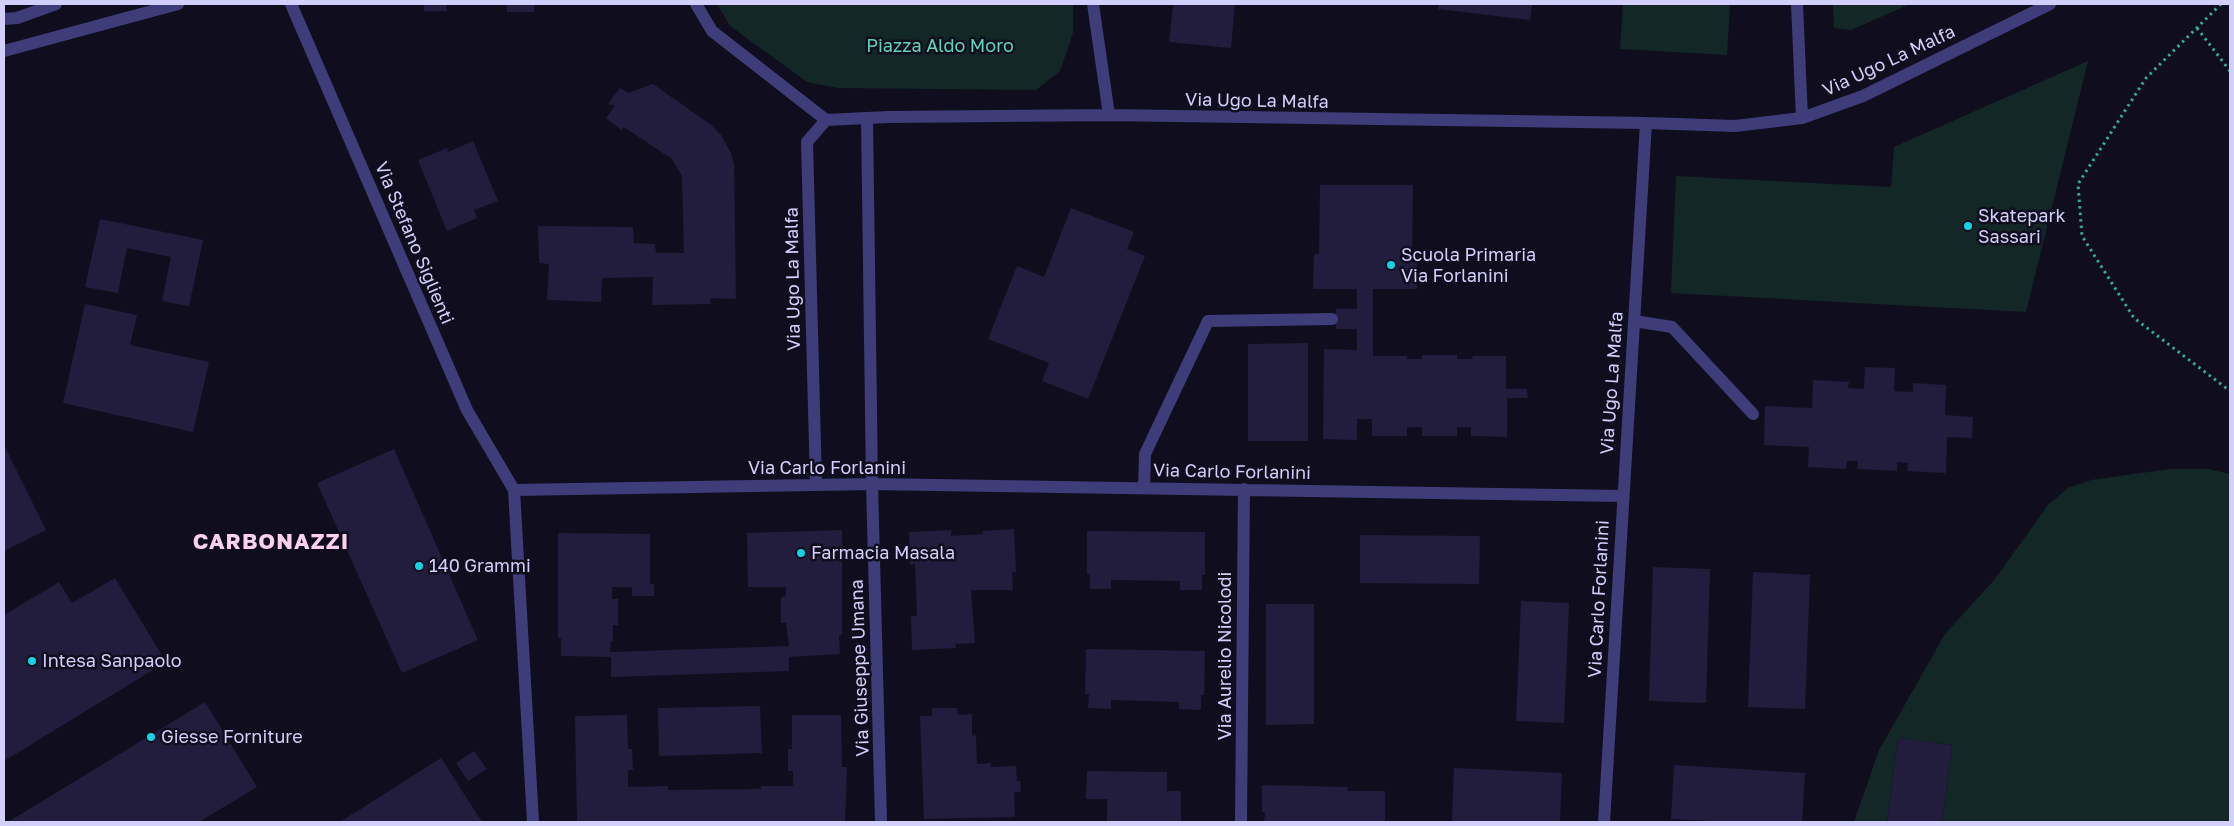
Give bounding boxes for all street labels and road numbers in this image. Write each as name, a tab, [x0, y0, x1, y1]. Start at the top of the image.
street label: Via Ugo La Malfa	[1819, 21, 1959, 101]
street label: Via Ugo La Malfa	[1185, 89, 1329, 113]
street label: Via Stefano Siglienti	[370, 159, 458, 327]
street label: Via Ugo La Malfa	[781, 207, 805, 351]
street label: Via Ugo La Malfa	[1596, 311, 1628, 455]
street label: Via Carlo Forlanini	[748, 457, 906, 479]
street label: Via Carlo Forlanini	[1153, 460, 1311, 484]
street label: Via Carlo Forlanini	[1584, 520, 1614, 678]
street label: Via Aurelio Nicolodi	[1214, 572, 1236, 740]
street label: Via Giuseppe Umana	[846, 579, 874, 757]

